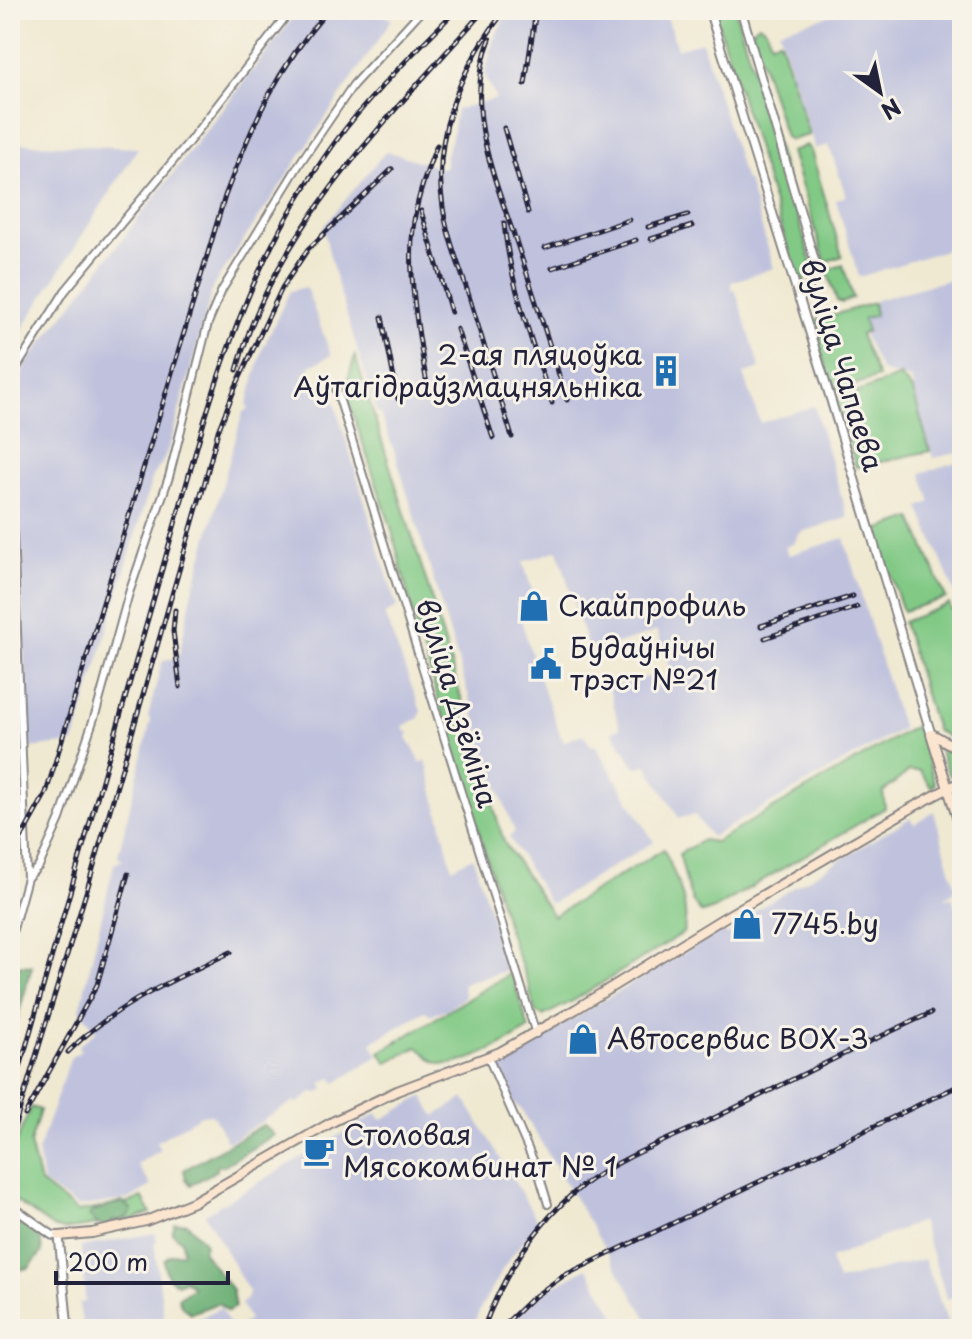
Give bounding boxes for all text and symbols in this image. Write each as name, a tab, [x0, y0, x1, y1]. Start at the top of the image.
north arrow	[840, 52, 920, 132]
text: N	[875, 91, 908, 129]
street label: вуліца Чапаева	[791, 253, 896, 477]
place label: 2-ая пляцоўка Аўтагідраўзмацняльніка	[293, 332, 643, 407]
building icon: 2-ая пляцоўка Аўтагідраўзмацняльніка	[649, 354, 683, 388]
place label: Скайпрофиль	[558, 583, 746, 626]
shop icon: Скайпрофиль	[517, 589, 551, 623]
street label: вуліца Дзёміна	[406, 593, 511, 813]
place label: Будаўнічы трэст №21	[570, 625, 718, 700]
public building icon: Будаўнічы трэст №21	[529, 647, 563, 681]
place label: 7745.by	[771, 901, 879, 944]
shop icon: 7745.by	[730, 907, 764, 941]
place label: Автосервис BOX-3	[607, 1016, 869, 1059]
shop icon: Автосервис BOX-3	[566, 1022, 600, 1056]
place label: Столовая Мясокомбинат № 1	[343, 1112, 617, 1187]
cafe icon: Столовая Мясокомбинат № 1	[302, 1134, 336, 1168]
scale bar	[56, 1235, 228, 1285]
text: 200 m	[68, 1243, 148, 1279]

